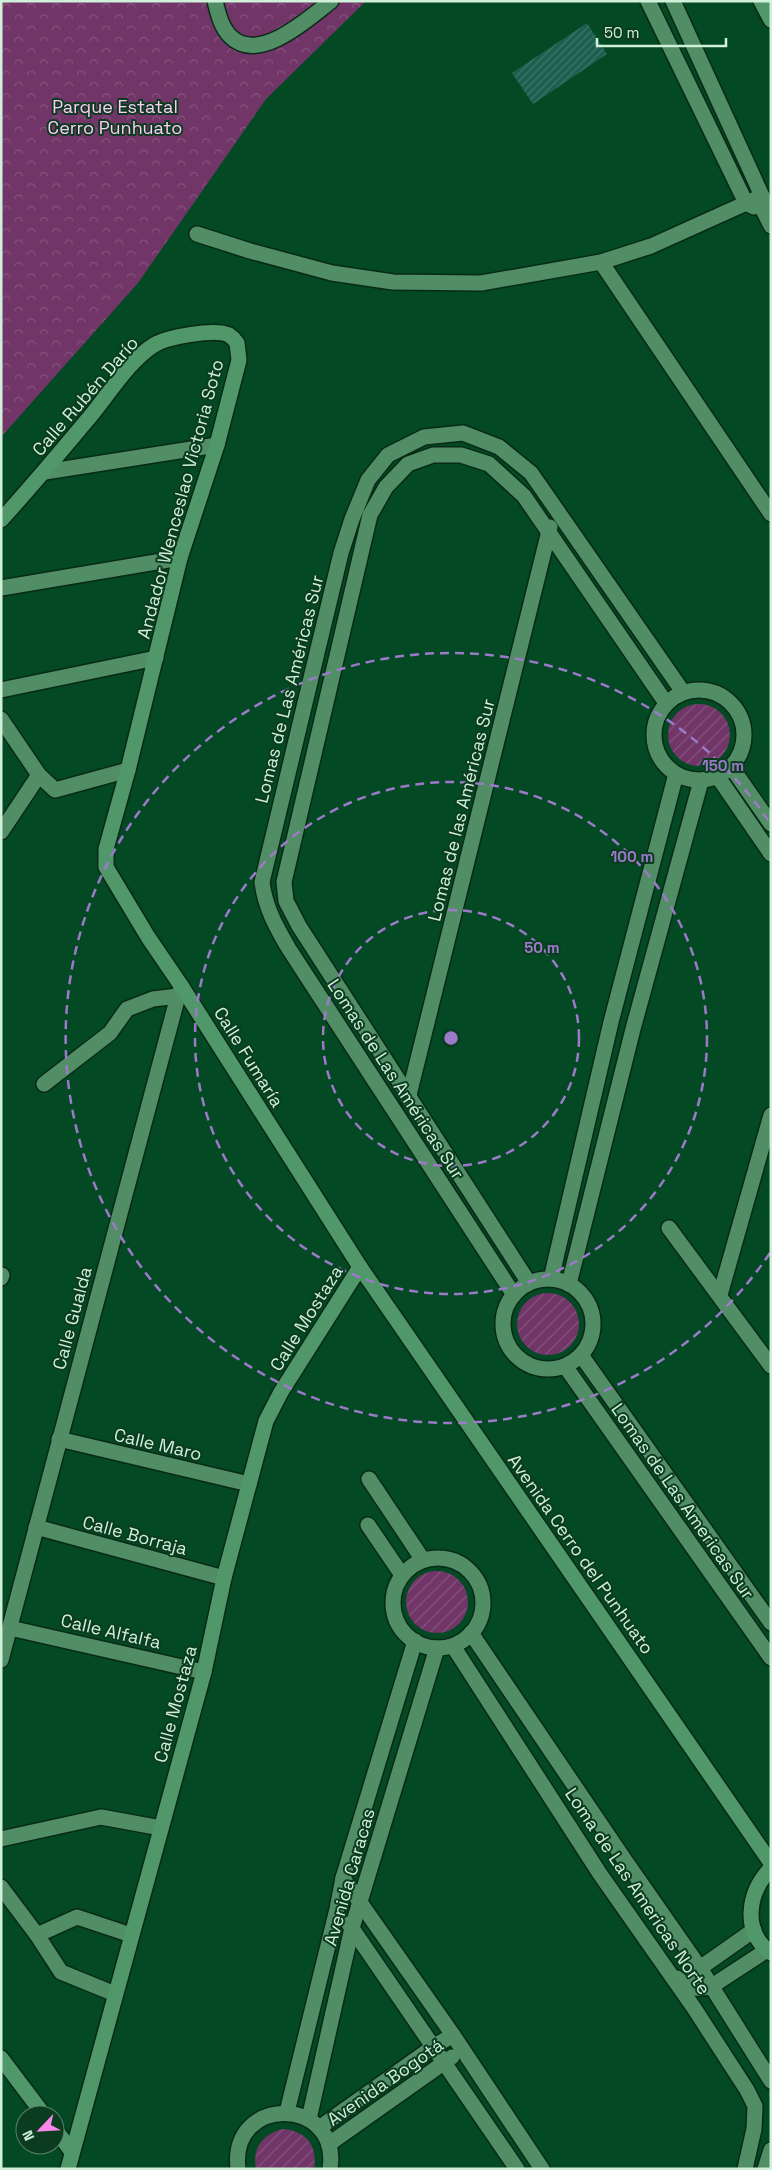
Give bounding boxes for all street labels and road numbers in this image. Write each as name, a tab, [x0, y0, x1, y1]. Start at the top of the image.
street label: Calle Rubén Darío	[27, 332, 143, 460]
street label: Andador Wenceslao Victoria Soto	[132, 357, 228, 641]
street label: Lomas de Las Américas Sur	[250, 572, 329, 805]
street label: Lomas de las Américas Sur	[422, 696, 500, 924]
street label: Lomas de Las Américas Sur	[323, 975, 470, 1184]
street label: Calle Fumaría	[209, 1003, 289, 1111]
street label: Calle Mostaza	[264, 1261, 348, 1375]
street label: Calle Gualda	[47, 1264, 97, 1372]
street label: Lomas de Las Americas Sur	[606, 1398, 760, 1604]
street label: Calle Maro	[112, 1423, 204, 1465]
street label: Avenida Cerro del Punhuato	[503, 1449, 659, 1659]
street label: Calle Borraja	[80, 1510, 190, 1560]
street label: Calle Alfalfa	[59, 1608, 163, 1654]
street label: Calle Mostaza	[148, 1643, 202, 1765]
street label: Loma de Las Americas Norte	[560, 1783, 716, 1999]
street label: Avenida Caracas	[318, 1806, 380, 1948]
street label: Avenida Bogotá	[322, 2033, 448, 2131]

